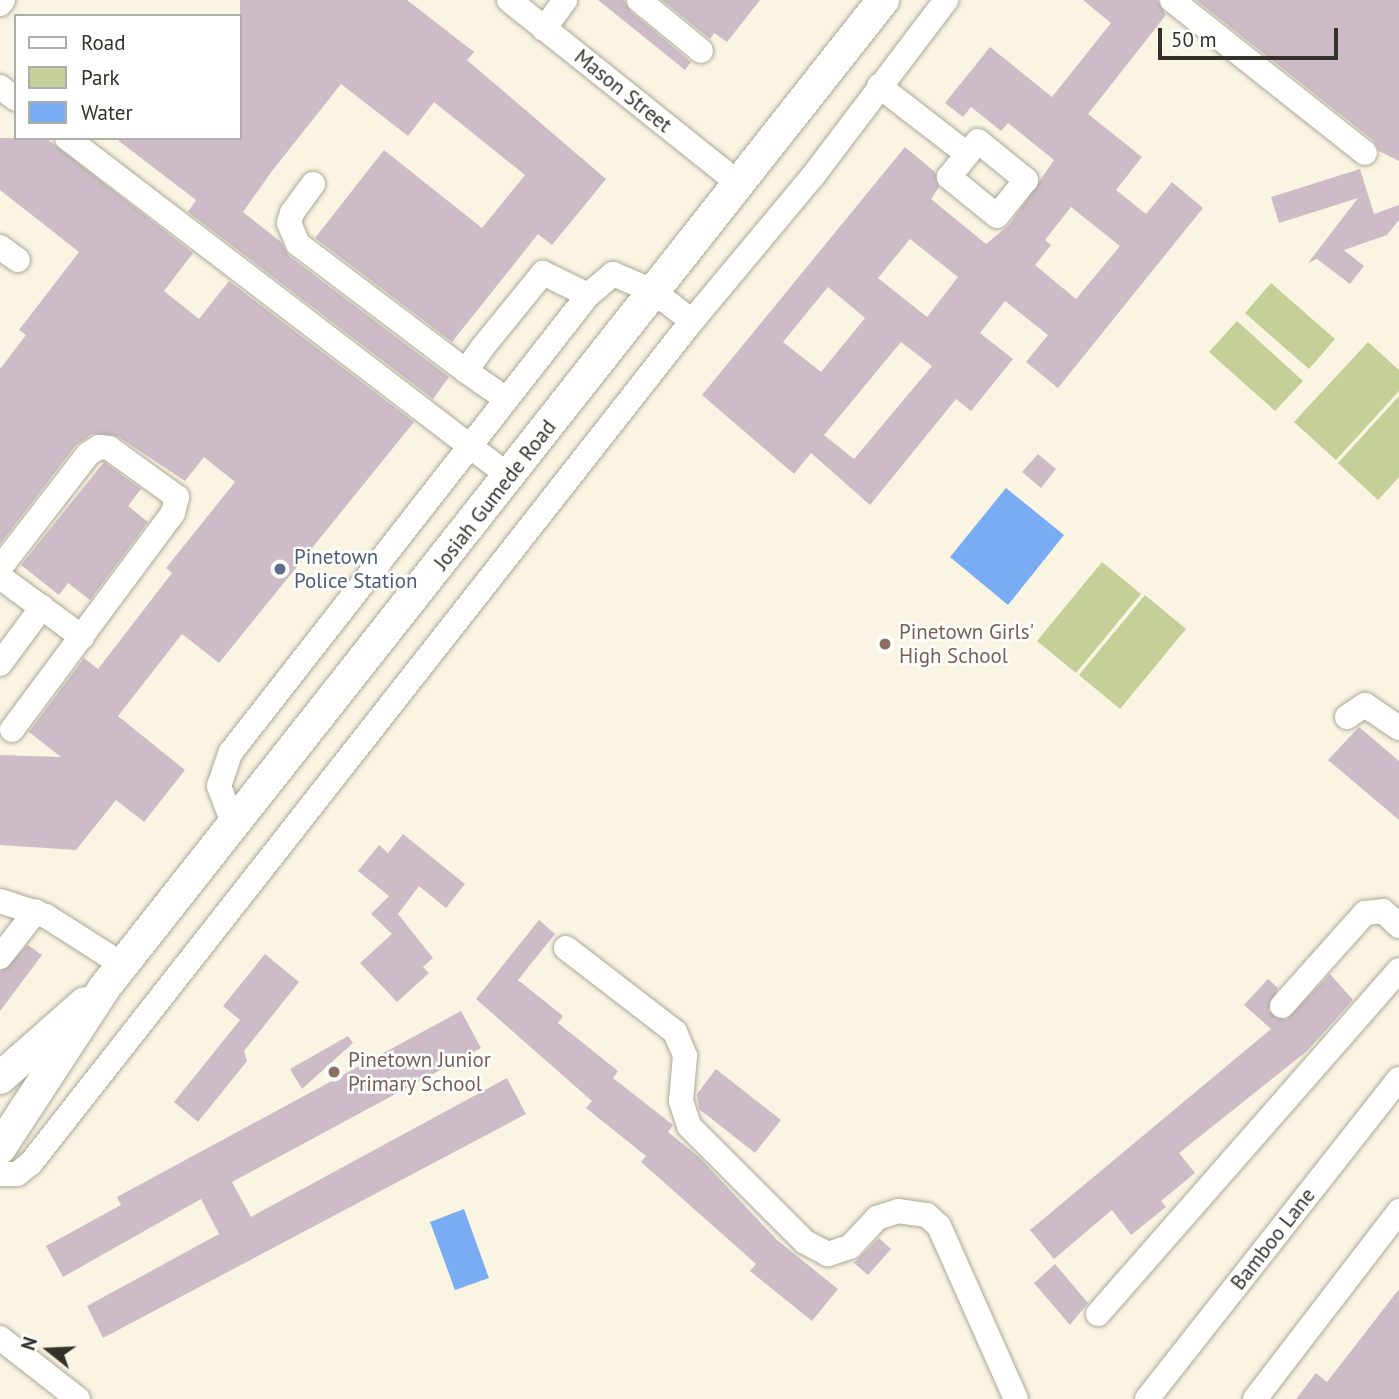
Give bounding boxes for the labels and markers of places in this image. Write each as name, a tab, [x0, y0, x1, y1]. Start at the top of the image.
place label: Pinetown Police Station	[294, 544, 417, 594]
marker: Pinetown Police Station	[272, 561, 288, 577]
place label: Pinetown Girls' High School	[899, 619, 1034, 669]
marker: Pinetown Girls' High School	[877, 636, 893, 652]
place label: Pinetown Junior Primary School	[348, 1047, 491, 1097]
marker: Pinetown Junior Primary School	[326, 1064, 342, 1080]

